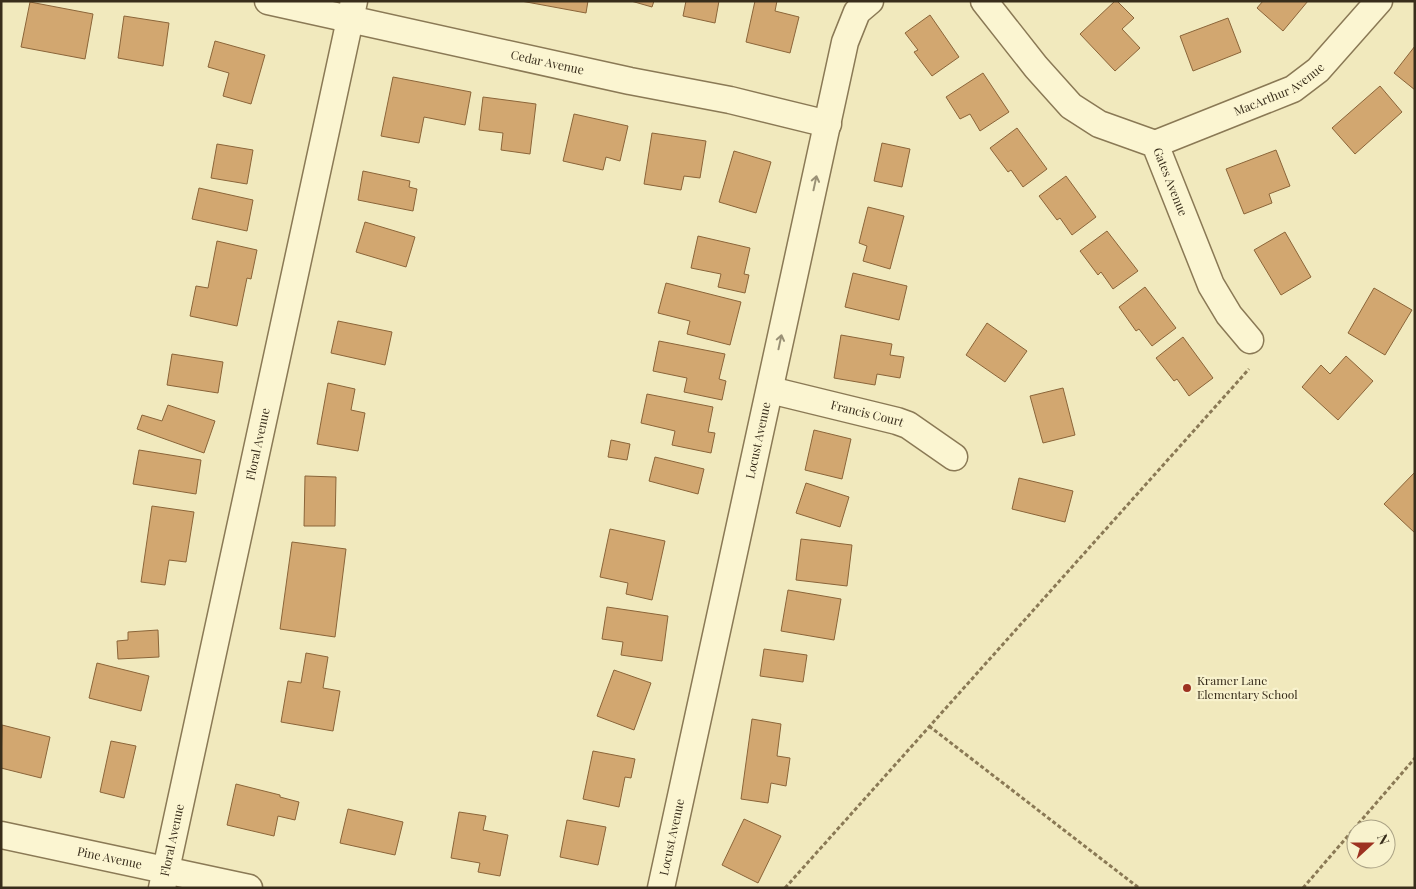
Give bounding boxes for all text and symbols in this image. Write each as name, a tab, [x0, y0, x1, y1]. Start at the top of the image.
street label: Cedar Avenue	[509, 46, 586, 78]
street label: MacArthur Avenue	[1231, 59, 1328, 119]
street label: Gates Avenue	[1150, 145, 1192, 218]
one-way arrow	[811, 176, 820, 192]
one-way arrow	[776, 335, 786, 351]
street label: Francis Court	[829, 396, 907, 430]
street label: Locust Avenue	[741, 400, 773, 480]
street label: Floral Avenue	[241, 406, 273, 482]
place label: Kramer Lane Elementary School	[1197, 672, 1298, 702]
marker: Kramer Lane Elementary School	[1181, 682, 1193, 694]
street label: Locust Avenue	[655, 797, 687, 877]
street label: Floral Avenue	[156, 802, 187, 878]
north arrow	[1346, 819, 1396, 869]
text: N	[1373, 831, 1394, 847]
street label: Pine Avenue	[76, 842, 144, 872]

